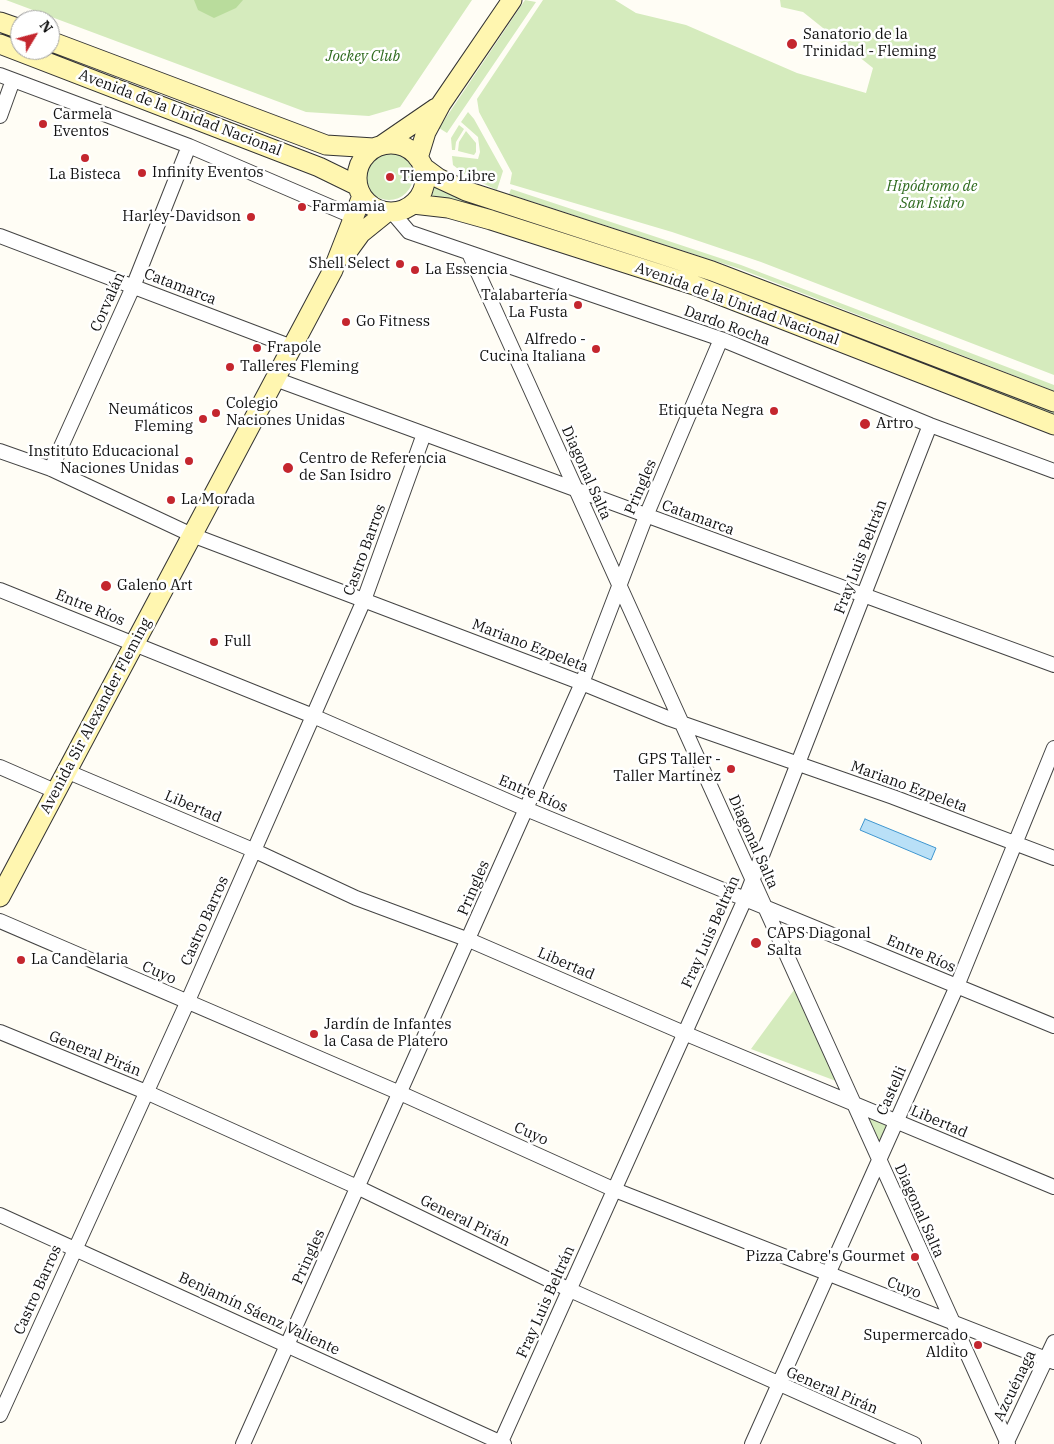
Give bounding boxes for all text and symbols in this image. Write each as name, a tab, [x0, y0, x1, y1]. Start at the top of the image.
north arrow	[10, 10, 60, 60]
text: N	[36, 17, 57, 36]
place label: Sanatorio de la Trinidad - Fleming	[803, 26, 936, 61]
marker: Sanatorio de la Trinidad - Fleming	[785, 37, 799, 51]
park label: Jockey Club	[326, 48, 400, 66]
street label: Avenida de la Unidad Nacional	[76, 66, 284, 160]
place label: Carmela Eventos	[53, 106, 112, 141]
marker: Carmela Eventos	[37, 118, 49, 130]
marker: La Bisteca	[79, 152, 91, 164]
place label: Infinity Eventos	[152, 164, 263, 182]
place label: La Bisteca	[49, 166, 121, 184]
marker: Infinity Eventos	[136, 167, 148, 179]
place label: Tiempo Libre	[400, 168, 495, 186]
marker: Tiempo Libre	[384, 171, 396, 183]
park label: Hipódromo de San Isidro	[887, 178, 977, 213]
place label: Farmamia	[312, 198, 385, 216]
marker: Farmamia	[296, 201, 308, 213]
place label: Harley-Davidson	[122, 208, 241, 226]
marker: Harley-Davidson	[245, 211, 257, 223]
place label: Shell Select	[309, 255, 390, 273]
marker: Shell Select	[394, 258, 406, 270]
street label: Avenida de la Unidad Nacional	[632, 259, 842, 349]
place label: La Essencia	[425, 261, 508, 279]
marker: La Essencia	[409, 264, 421, 276]
street label: Catamarca	[141, 265, 219, 309]
street label: Corvalán	[87, 269, 129, 335]
place label: Talabartería La Fusta	[481, 287, 568, 322]
marker: Talabartería La Fusta	[572, 299, 584, 311]
street label: Dardo Rocha	[682, 302, 772, 350]
place label: Go Fitness	[356, 313, 430, 331]
marker: Go Fitness	[340, 316, 352, 328]
place label: Alfredo - Cucina Italiana	[479, 331, 586, 366]
place label: Frapole	[267, 339, 321, 357]
marker: Frapole	[251, 342, 263, 354]
marker: Alfredo - Cucina Italiana	[590, 343, 602, 355]
place label: Talleres Fleming	[240, 358, 359, 376]
marker: Talleres Fleming	[224, 361, 236, 373]
place label: Colegio Naciones Unidas	[226, 395, 345, 430]
place label: Neumáticos Fleming	[108, 401, 193, 436]
place label: Etiqueta Negra	[658, 402, 764, 420]
marker: Etiqueta Negra	[768, 405, 780, 417]
marker: Colegio Naciones Unidas	[210, 407, 222, 419]
marker: Neumáticos Fleming	[197, 413, 209, 425]
place label: Artro	[876, 415, 913, 433]
marker: Artro	[858, 417, 872, 431]
street label: Diagonal Salta	[557, 423, 615, 523]
place label: Instituto Educacional Naciones Unidas	[28, 443, 179, 478]
place label: Centro de Referencia de San Isidro	[299, 450, 447, 485]
marker: Instituto Educacional Naciones Unidas	[183, 455, 195, 467]
street label: Pringles	[621, 457, 661, 517]
marker: Centro de Referencia de San Isidro	[281, 461, 295, 475]
place label: La Morada	[181, 491, 255, 509]
marker: La Morada	[165, 494, 177, 506]
street label: Catamarca	[659, 497, 737, 539]
street label: Fray Luis Beltrán	[831, 497, 891, 617]
street label: Castro Barros	[340, 502, 390, 598]
place label: Galeno Art	[117, 577, 193, 595]
marker: Galeno Art	[99, 579, 113, 593]
street label: Entre Ríos	[53, 586, 127, 630]
street label: Avenida Sir Alexander Fleming	[37, 615, 155, 817]
street label: Mariano Ezpeleta	[469, 616, 591, 676]
place label: Full	[224, 633, 251, 651]
marker: Full	[208, 636, 220, 648]
place label: GPS Taller - Taller Martinez	[613, 751, 721, 786]
street label: Mariano Ezpeleta	[848, 758, 970, 816]
marker: GPS Taller - Taller Martinez	[725, 763, 737, 775]
street label: Entre Ríos	[496, 771, 570, 817]
street label: Libertad	[162, 787, 224, 827]
street label: Diagonal Salta	[724, 792, 782, 892]
street label: Pringles	[454, 858, 494, 918]
street label: Castro Barros	[177, 873, 233, 969]
street label: Fray Luis Beltrán	[678, 873, 744, 991]
place label: CAPS Diagonal Salta	[767, 925, 871, 960]
street label: Entre Ríos	[884, 931, 958, 977]
marker: CAPS Diagonal Salta	[749, 936, 763, 950]
street label: Libertad	[535, 944, 597, 984]
place label: La Candelaria	[31, 951, 128, 969]
marker: La Candelaria	[15, 954, 27, 966]
street label: Cuyo	[139, 958, 179, 988]
place label: Jardín de Infantes la Casa de Platero	[324, 1016, 451, 1051]
street label: General Pirán	[46, 1027, 144, 1081]
marker: Jardín de Infantes la Casa de Platero	[308, 1028, 320, 1040]
street label: Castelli	[873, 1064, 911, 1118]
street label: Libertad	[908, 1102, 970, 1142]
street label: Cuyo	[511, 1119, 551, 1149]
street label: Diagonal Salta	[890, 1161, 948, 1261]
street label: General Pirán	[417, 1191, 513, 1251]
street label: Pringles	[289, 1227, 329, 1287]
street label: Castro Barros	[10, 1242, 66, 1338]
street label: Fray Luis Beltrán	[513, 1243, 579, 1361]
place label: Pizza Cabre's Gourmet	[746, 1248, 905, 1266]
marker: Pizza Cabre's Gourmet	[909, 1251, 921, 1263]
street label: Benjamín Sáenz Valiente	[176, 1269, 342, 1359]
street label: Cuyo	[884, 1273, 924, 1303]
place label: Supermercado Aldito	[863, 1327, 968, 1362]
marker: Supermercado Aldito	[972, 1339, 984, 1351]
street label: Azcuénaga	[990, 1347, 1040, 1425]
street label: General Pirán	[783, 1364, 881, 1418]

